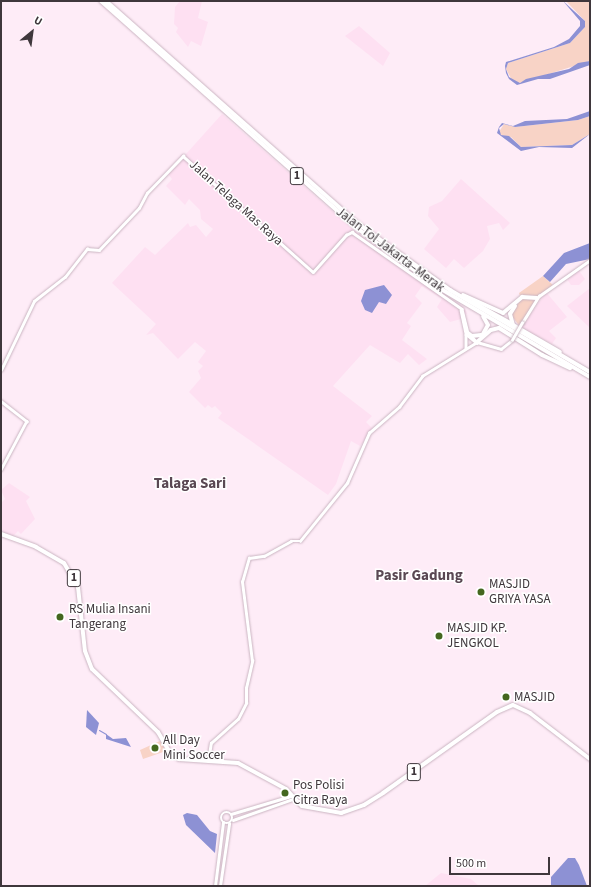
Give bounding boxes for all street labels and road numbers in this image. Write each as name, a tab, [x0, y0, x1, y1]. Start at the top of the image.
street label: Jalan Telaga Mas Raya	[186, 157, 286, 249]
road number: 1	[289, 166, 305, 186]
street label: Jalan Tol Jakarta–Merak	[333, 204, 447, 296]
road number: 1	[66, 568, 82, 588]
road number: 1	[406, 762, 422, 782]

